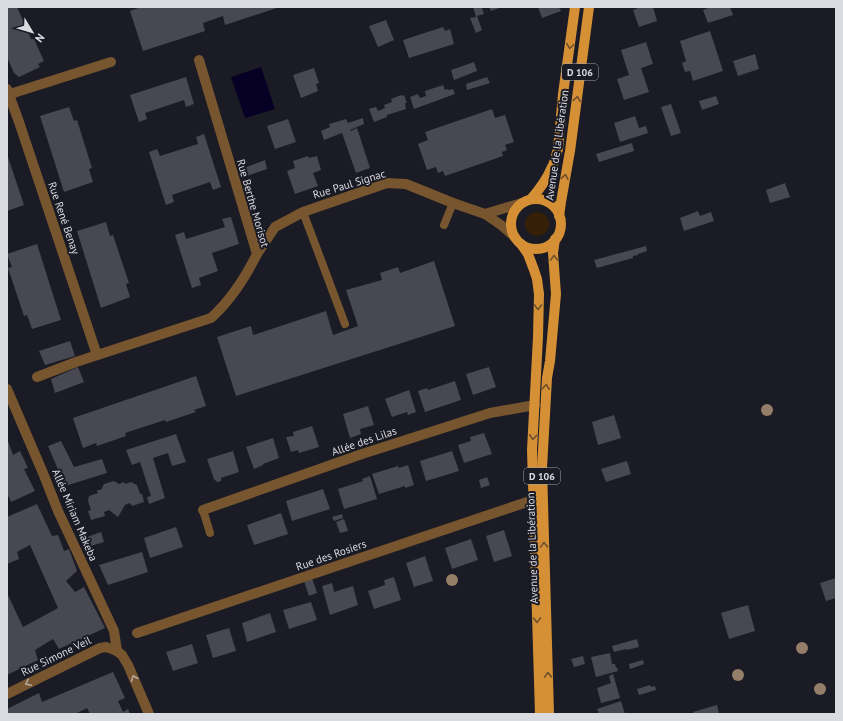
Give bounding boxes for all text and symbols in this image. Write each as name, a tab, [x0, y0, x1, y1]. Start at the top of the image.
north arrow	[12, 12, 52, 52]
text: N	[32, 31, 48, 45]
one-way arrow	[566, 43, 575, 49]
road number: D 106	[562, 64, 598, 80]
street label: Avenue de la Libération	[542, 89, 572, 201]
one-way arrow	[572, 96, 581, 102]
street label: Rue Berthe Morisot	[234, 157, 272, 249]
street label: Rue Paul Signac	[311, 166, 387, 202]
one-way arrow	[561, 174, 569, 180]
street label: Rue René Benay	[45, 180, 83, 257]
one-way arrow	[550, 255, 558, 261]
one-way arrow	[534, 304, 543, 310]
one-way arrow	[541, 384, 550, 390]
street label: Allée des Lilas	[330, 423, 399, 459]
one-way arrow	[528, 434, 537, 440]
street label: Allée Miriam Makeba	[49, 467, 101, 563]
road number: D 106	[524, 468, 560, 484]
street label: Avenue de la Libération	[523, 492, 541, 604]
street label: Rue des Rosiers	[294, 536, 368, 574]
one-way arrow	[540, 542, 548, 548]
one-way arrow	[533, 617, 541, 623]
street label: Rue Simone Veil	[19, 633, 94, 679]
one-way arrow	[544, 672, 552, 678]
one-way arrow	[130, 675, 138, 682]
one-way arrow	[25, 678, 33, 686]

